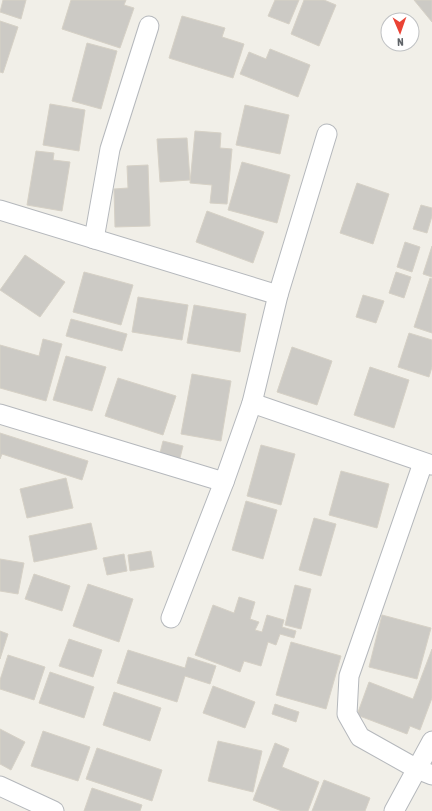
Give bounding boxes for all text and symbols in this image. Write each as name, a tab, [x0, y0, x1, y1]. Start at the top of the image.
north arrow	[380, 12, 420, 52]
text: N	[397, 36, 404, 48]

